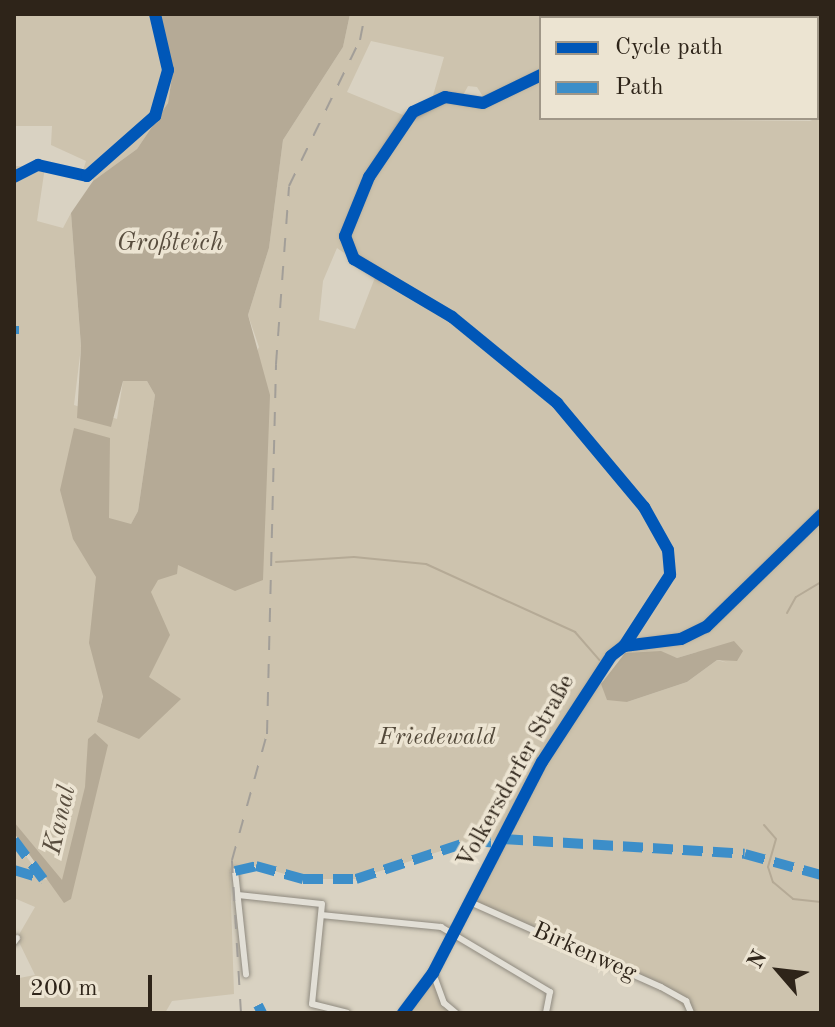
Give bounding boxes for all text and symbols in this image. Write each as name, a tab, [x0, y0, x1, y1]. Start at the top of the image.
legend	[539, 16, 819, 120]
text: Cycle path	[615, 36, 723, 60]
text: Path	[615, 76, 664, 100]
water label: Großteich	[117, 228, 223, 260]
street label: Volkersdorfer Straße	[452, 670, 582, 874]
park label: Friedewald	[379, 725, 495, 753]
water label: Kanal	[38, 782, 84, 858]
street label: Birkenweg	[528, 917, 640, 989]
north arrow	[739, 931, 819, 1011]
text: N	[744, 947, 771, 972]
scale bar	[20, 959, 156, 1009]
text: 200 m	[30, 977, 98, 1001]

